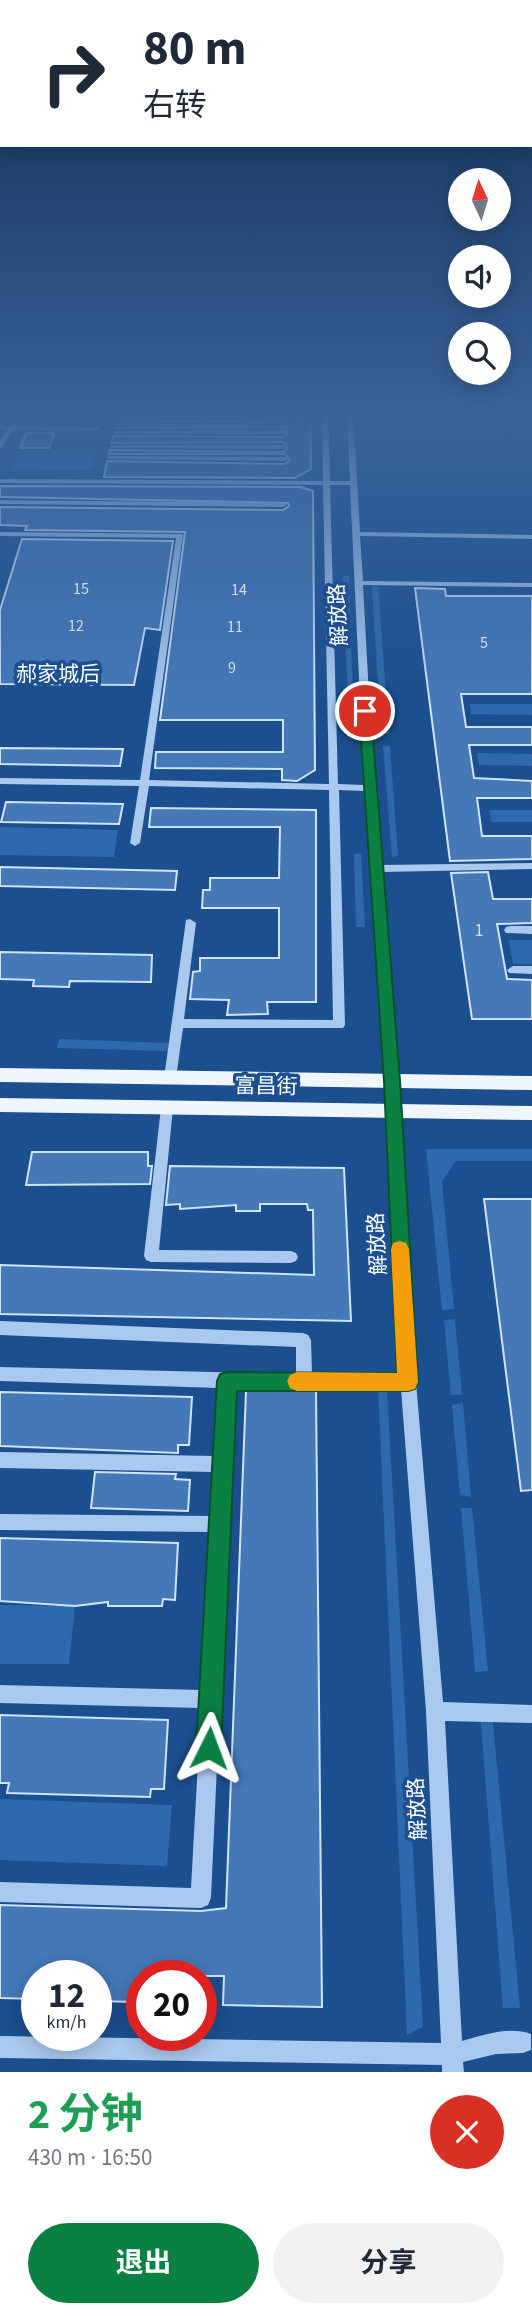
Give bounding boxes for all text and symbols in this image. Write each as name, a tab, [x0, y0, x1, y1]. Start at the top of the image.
text: 80 m	[143, 14, 247, 84]
icon: right	[28, 28, 119, 119]
text: 右转	[143, 83, 207, 129]
north arrow	[448, 168, 511, 231]
map controls	[448, 168, 511, 385]
button: sound	[448, 245, 511, 308]
button: search	[448, 322, 511, 385]
house number: 15	[73, 578, 89, 600]
house number: 14	[231, 579, 247, 601]
street label: 解放路	[321, 583, 355, 647]
house number: 12	[68, 615, 84, 637]
house number: 11	[227, 616, 243, 638]
house number: 5	[480, 632, 488, 654]
house number: 9	[228, 657, 236, 679]
district label: 郝家城后	[16, 659, 100, 689]
pin	[335, 681, 395, 741]
icon: arrive	[346, 692, 384, 730]
house number: 1	[475, 918, 483, 943]
street label: 富昌街	[234, 1070, 298, 1102]
street label: 解放路	[360, 1212, 394, 1276]
position arrow	[172, 1711, 246, 1785]
street label: 解放路	[400, 1777, 434, 1841]
speed limit sign: 20	[126, 1960, 217, 2051]
text: 12	[48, 1971, 85, 2021]
text: km/h	[47, 2010, 86, 2035]
text: 2 分钟	[28, 2085, 143, 2145]
button: close	[430, 2095, 504, 2169]
text: 430 m · 16:50	[28, 2141, 152, 2174]
button: 退出	[28, 2223, 259, 2303]
button: 分享	[273, 2223, 504, 2303]

